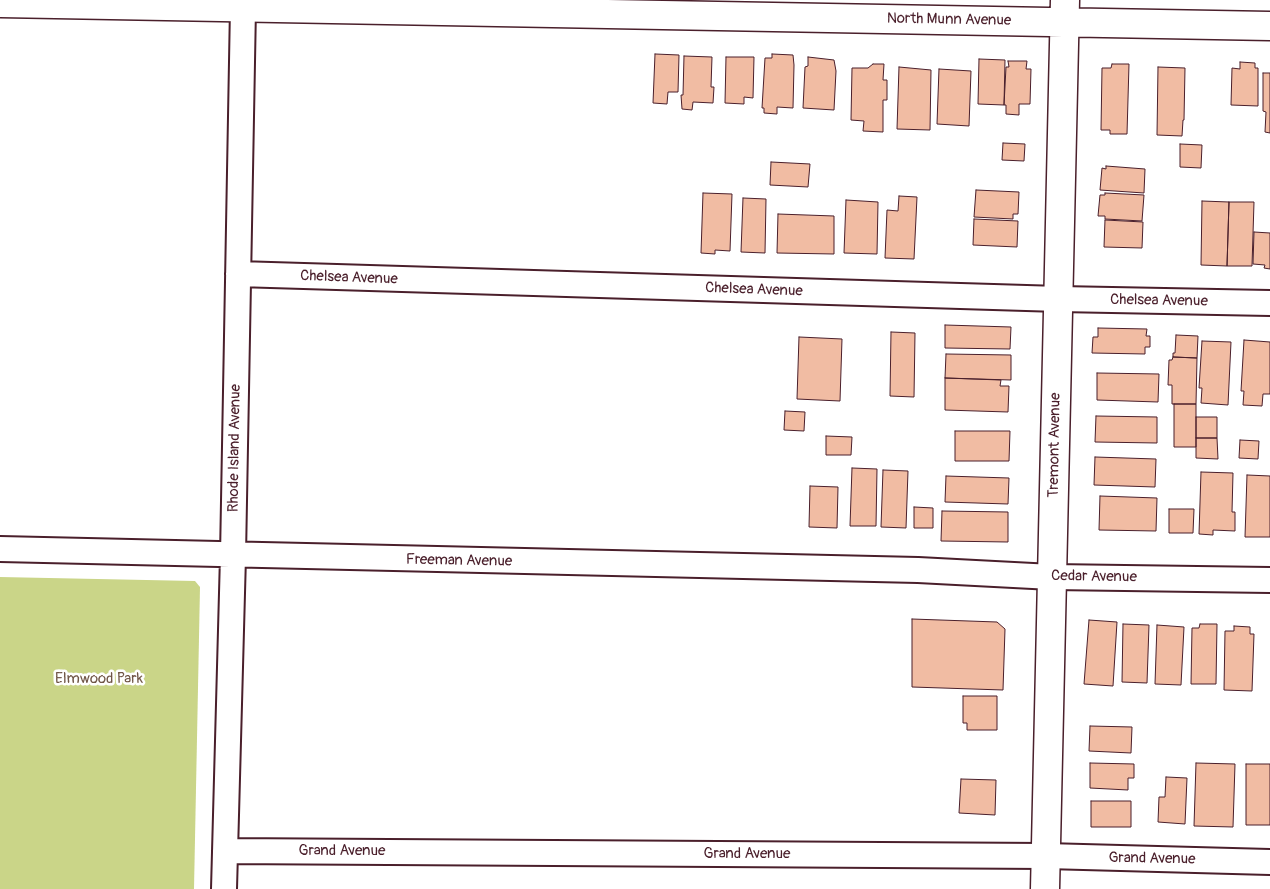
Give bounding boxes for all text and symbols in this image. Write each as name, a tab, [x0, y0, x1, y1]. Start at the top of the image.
street label: North Munn Avenue	[887, 10, 1011, 30]
street label: Chelsea Avenue	[300, 267, 398, 289]
street label: Chelsea Avenue	[705, 279, 803, 301]
street label: Chelsea Avenue	[1110, 291, 1208, 311]
street label: Rhode Island Avenue	[225, 384, 245, 512]
street label: Tremont Avenue	[1045, 392, 1065, 498]
street label: Freeman Avenue	[406, 551, 512, 571]
street label: Cedar Avenue	[1051, 567, 1137, 587]
park label: Elmwood Park	[55, 670, 143, 688]
street label: Grand Avenue	[298, 842, 386, 860]
street label: Grand Avenue	[703, 845, 791, 863]
street label: Grand Avenue	[1108, 849, 1196, 869]

